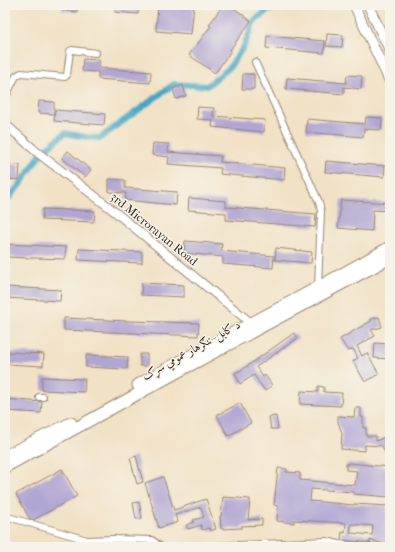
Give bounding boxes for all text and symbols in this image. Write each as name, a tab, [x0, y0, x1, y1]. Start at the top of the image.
street label: 3rd Microrayan Road	[108, 189, 201, 269]
street label: د کابل–ننګرهار عمومي سړک	[139, 317, 244, 385]

